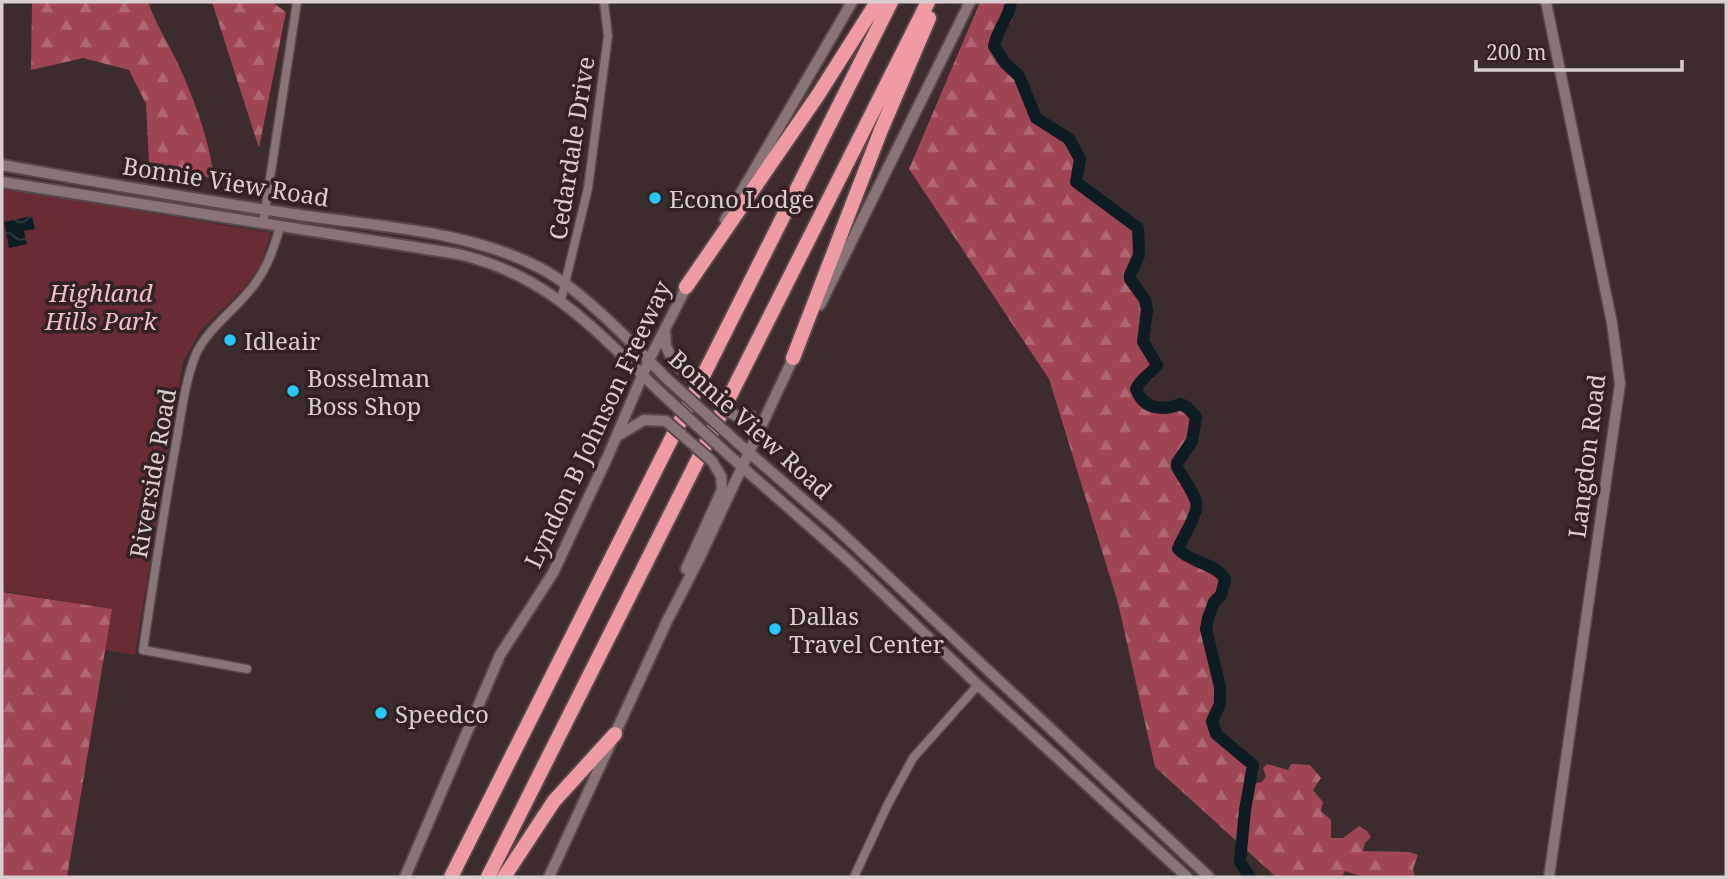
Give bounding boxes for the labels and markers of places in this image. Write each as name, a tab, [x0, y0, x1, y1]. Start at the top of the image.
place label: Econo Lodge	[669, 182, 814, 215]
marker: Econo Lodge	[647, 190, 663, 206]
place label: Idleair	[244, 324, 320, 357]
marker: Idleair	[222, 332, 238, 348]
place label: Bosselman Boss Shop	[307, 361, 430, 422]
marker: Bosselman Boss Shop	[285, 383, 301, 399]
place label: Dallas Travel Center	[789, 599, 944, 660]
marker: Dallas Travel Center	[767, 621, 783, 637]
place label: Speedco	[395, 697, 489, 730]
marker: Speedco	[373, 705, 389, 721]

